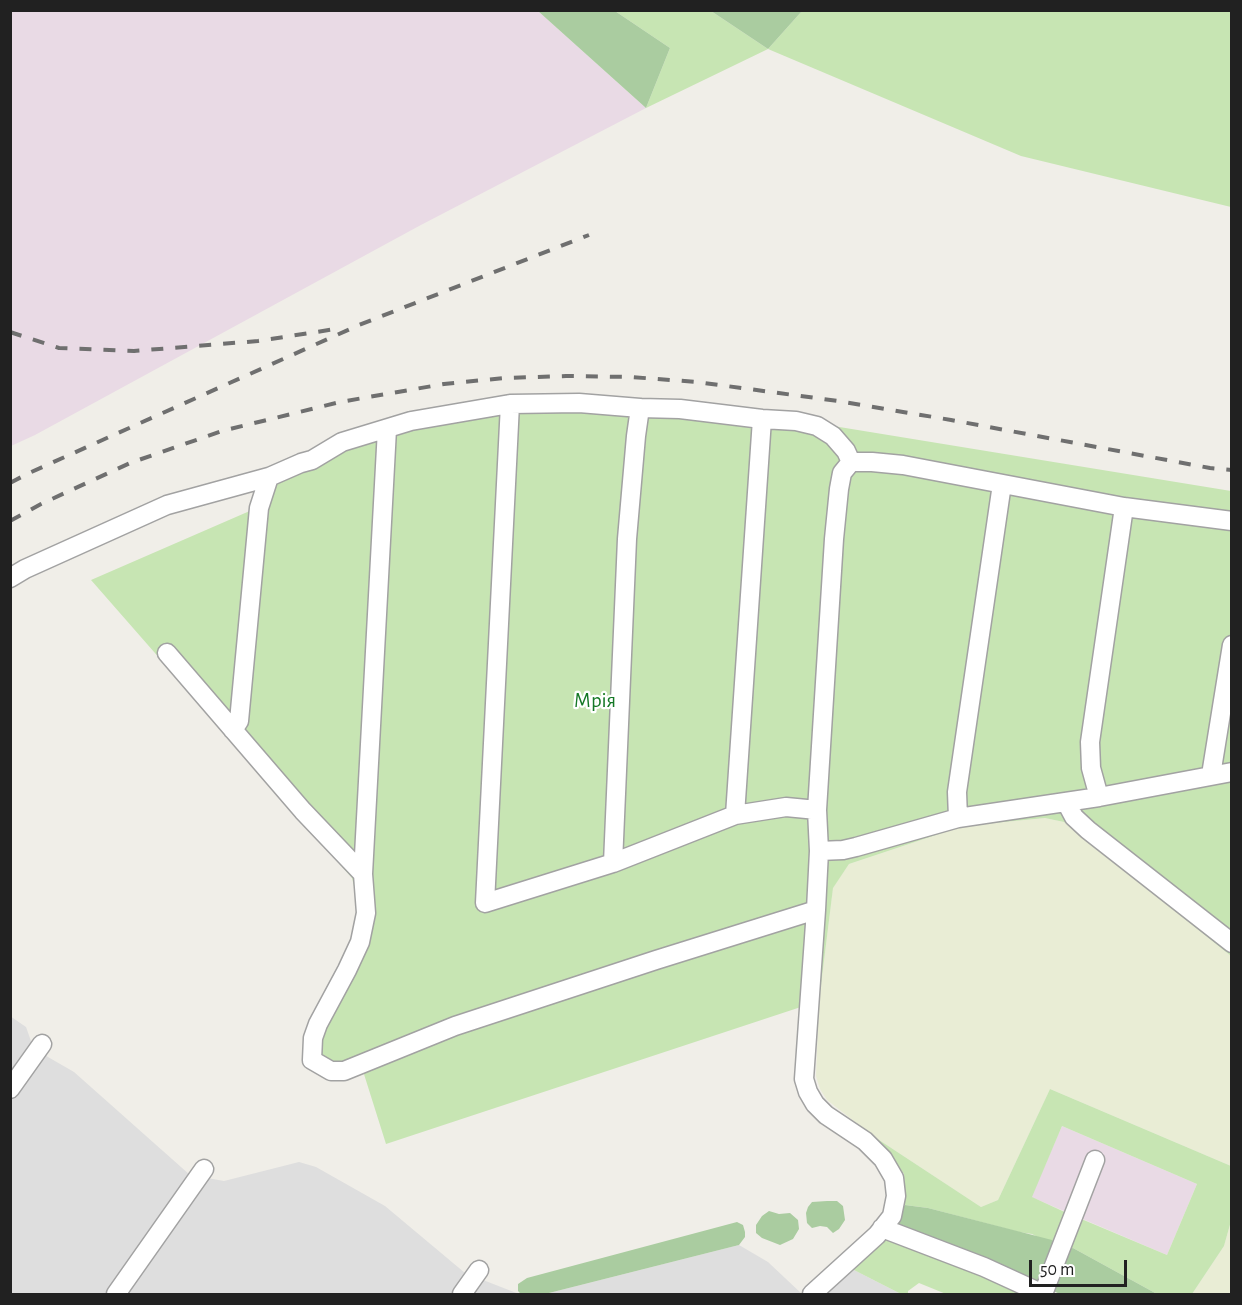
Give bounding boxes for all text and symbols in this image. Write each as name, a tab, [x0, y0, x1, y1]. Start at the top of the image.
park label: Мрія	[574, 688, 616, 714]
scale bar	[1032, 1248, 1130, 1286]
text: 50 m	[1040, 1261, 1074, 1279]

